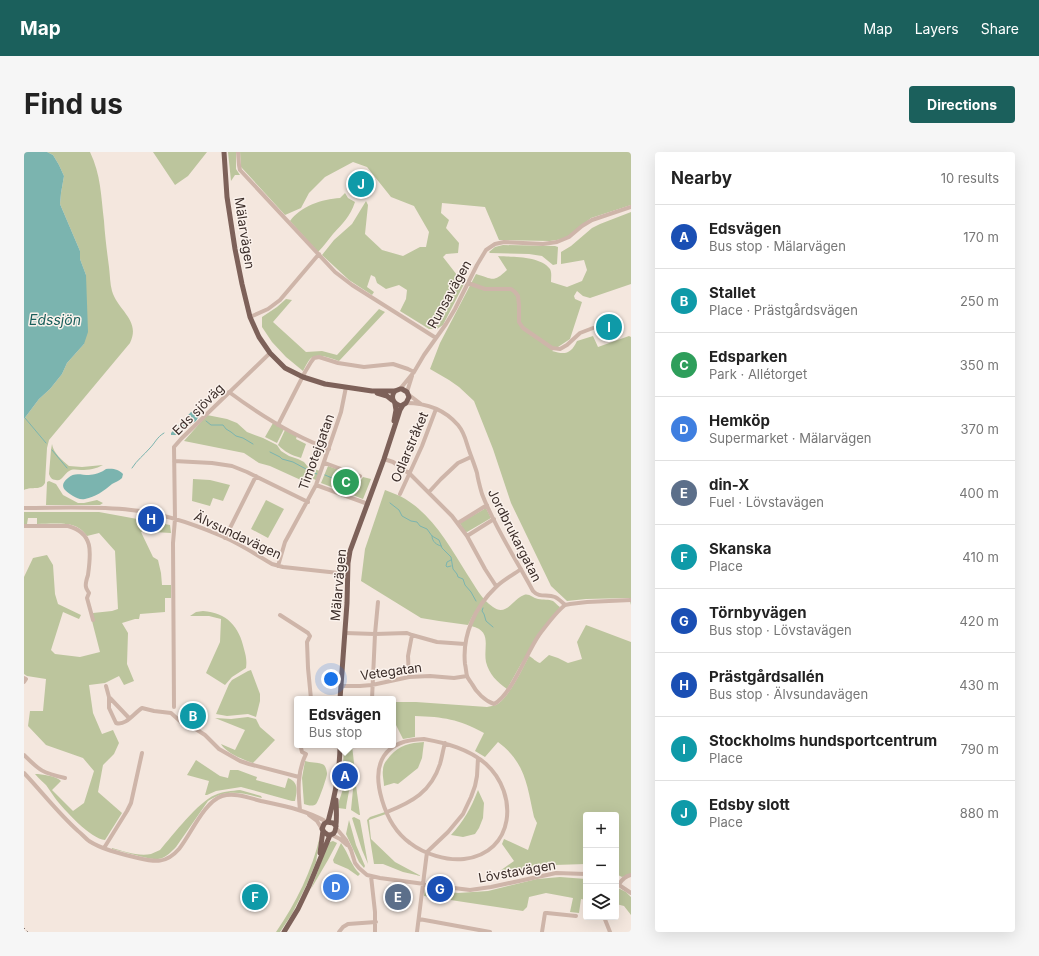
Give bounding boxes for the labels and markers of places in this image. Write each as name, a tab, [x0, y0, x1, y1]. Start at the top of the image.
pin: J	[348, 169, 374, 199]
pin: I	[596, 312, 622, 342]
pin: C	[333, 467, 359, 497]
pin: H	[138, 504, 164, 534]
pin: B	[180, 701, 206, 731]
pin: A	[332, 761, 358, 791]
pin: D	[323, 872, 349, 902]
pin: G	[427, 874, 453, 904]
pin: F	[242, 882, 268, 912]
pin: E	[385, 882, 411, 912]

